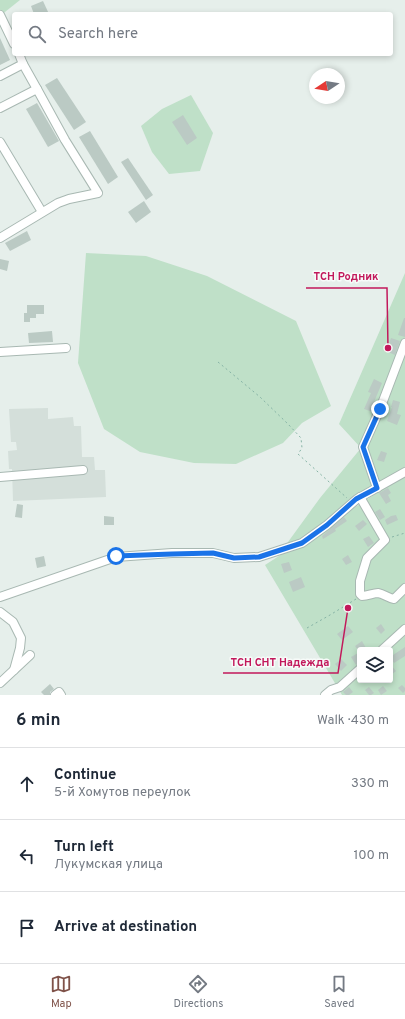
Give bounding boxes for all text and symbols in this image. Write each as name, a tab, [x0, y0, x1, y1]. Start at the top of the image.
search box	[12, 12, 393, 56]
icon: search	[26, 23, 48, 45]
text: Search here	[58, 25, 138, 44]
north arrow	[309, 68, 345, 104]
callout: ТСН Родник	[306, 265, 387, 288]
text: ТСН Родник	[314, 270, 379, 284]
route end	[371, 400, 389, 418]
route start	[107, 547, 125, 565]
map controls	[357, 647, 393, 683]
button: layers	[357, 647, 393, 683]
callout: ТСН СНТ Надежда	[223, 650, 338, 673]
text: ТСН СНТ Надежда	[231, 656, 329, 670]
text: 6 min	[16, 710, 60, 732]
text: Walk · 430 m	[317, 713, 389, 729]
text: Continue	[54, 766, 116, 785]
icon: ahead	[16, 773, 38, 795]
text: 330 m	[351, 776, 389, 792]
text: 5-й Хомутов переулок	[54, 785, 191, 801]
text: Turn left	[54, 838, 114, 857]
icon: left	[16, 845, 38, 867]
text: 100 m	[353, 848, 389, 864]
text: Лукумская улица	[54, 857, 163, 873]
icon: arrive	[16, 917, 38, 939]
text: Arrive at destination	[54, 918, 197, 937]
tab: Map	[50, 973, 72, 1011]
tab: Directions	[173, 973, 223, 1011]
tab: Saved	[324, 973, 355, 1011]

